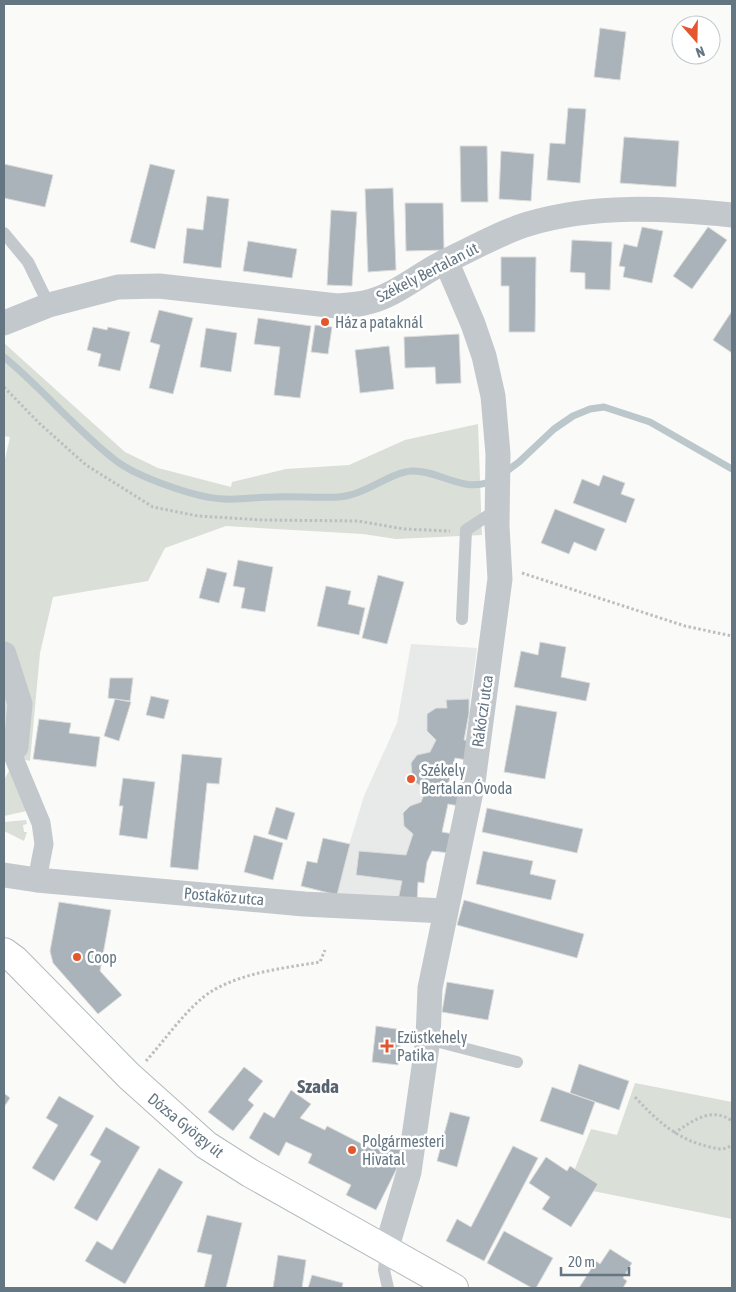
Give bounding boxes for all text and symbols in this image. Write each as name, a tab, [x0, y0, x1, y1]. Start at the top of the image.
north arrow	[671, 15, 721, 65]
text: N	[694, 43, 707, 61]
street label: Székely Bertalan út	[373, 238, 482, 306]
place label: Ház a pataknál	[335, 313, 424, 332]
marker: Ház a pataknál	[319, 316, 331, 328]
street label: Rákóczi utca	[468, 674, 496, 748]
place label: Székely Bertalan Óvoda	[421, 761, 512, 797]
marker: Székely Bertalan Óvoda	[405, 773, 417, 785]
street label: Postaköz utca	[183, 884, 265, 908]
place label: Coop	[87, 948, 117, 967]
marker: Coop	[71, 951, 83, 963]
place label: Ezüstkehely Patika	[397, 1028, 468, 1064]
marker: Ezüstkehely Patika	[381, 1040, 393, 1052]
district label: Szada	[297, 1075, 339, 1097]
street label: Dózsa György út	[144, 1089, 228, 1162]
place label: Polgármesteri Hivatal	[362, 1132, 444, 1168]
marker: Polgármesteri Hivatal	[346, 1144, 358, 1156]
scale bar	[561, 1244, 628, 1276]
text: 20 m	[568, 1253, 595, 1270]

